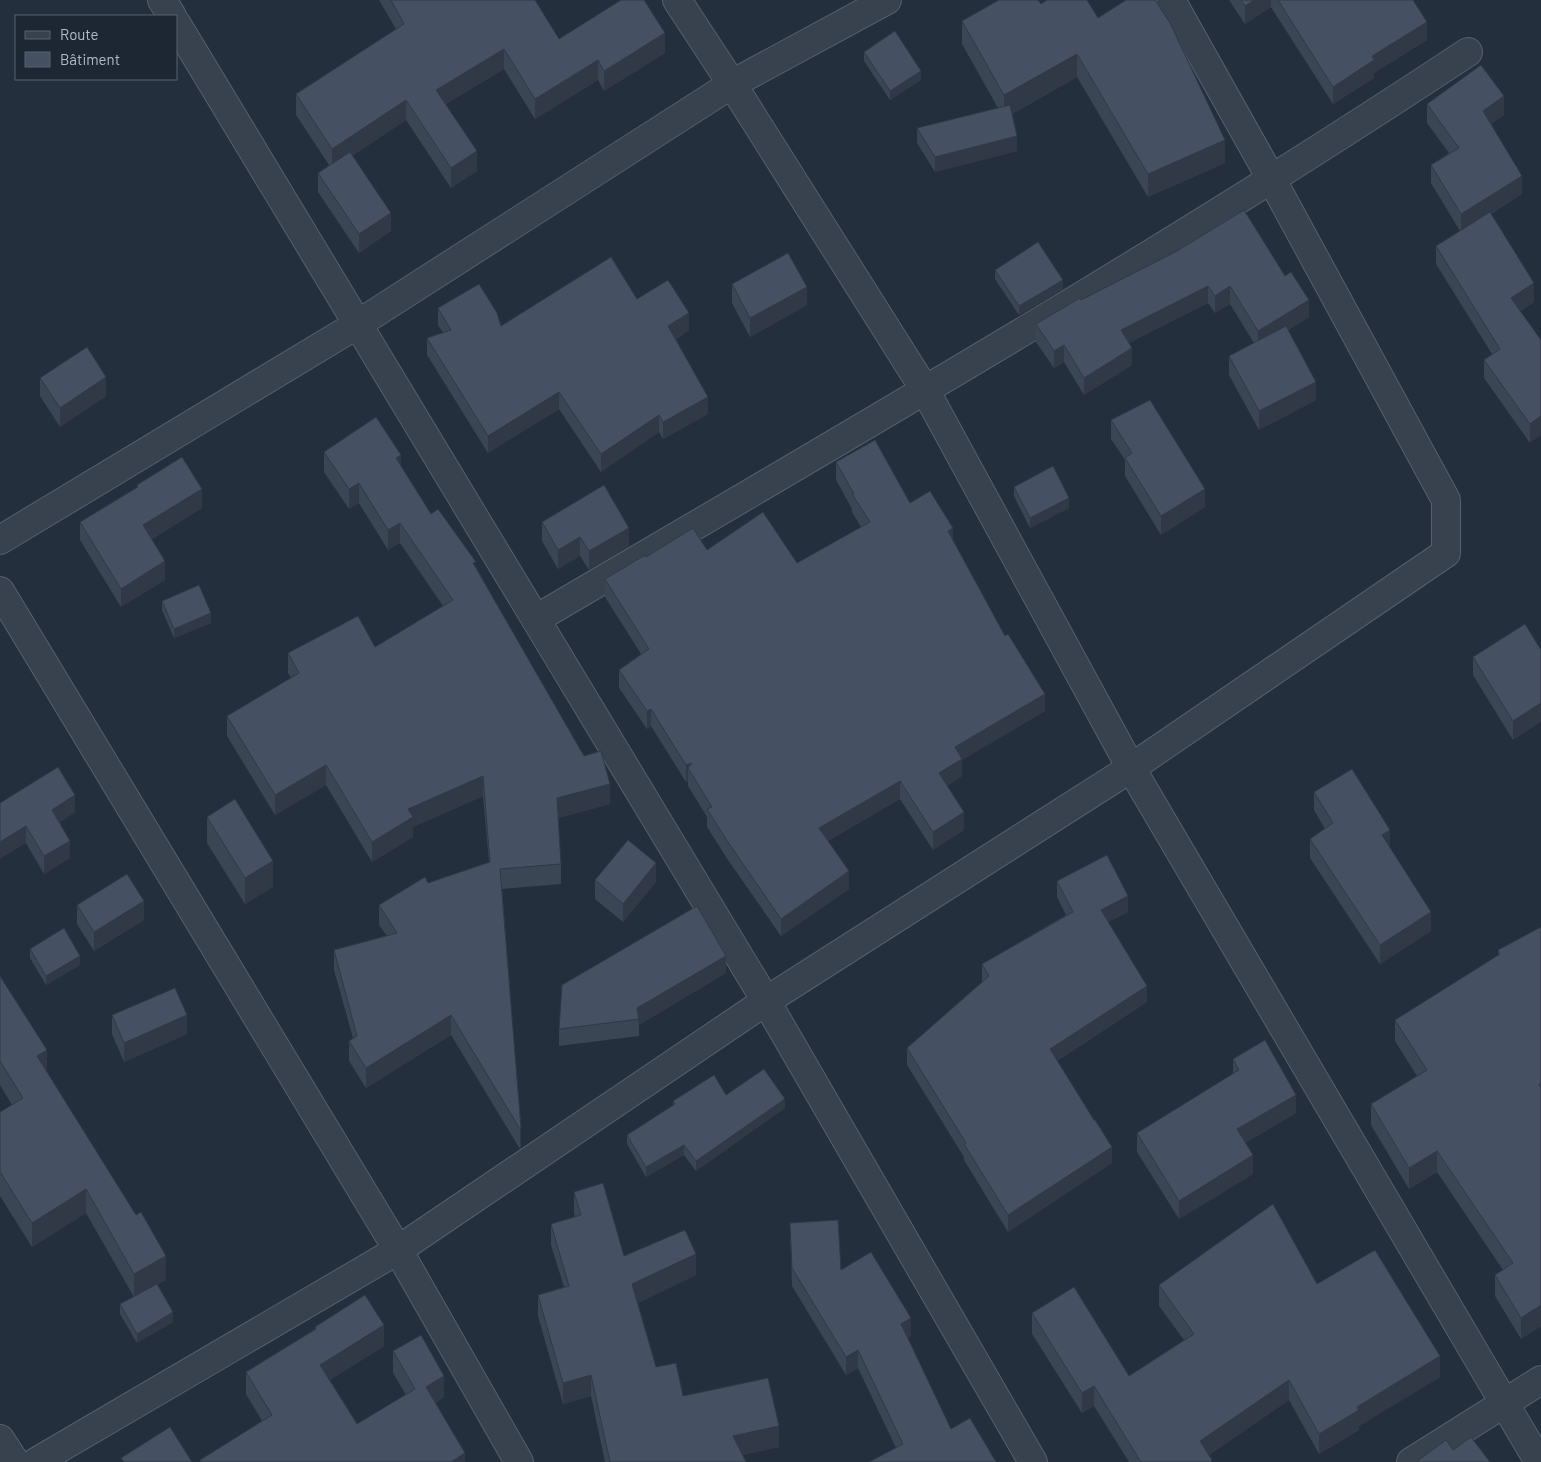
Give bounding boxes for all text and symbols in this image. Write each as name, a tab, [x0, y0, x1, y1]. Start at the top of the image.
legend	[15, 15, 178, 80]
text: Route	[60, 25, 99, 43]
text: Bâtiment	[60, 50, 120, 68]

